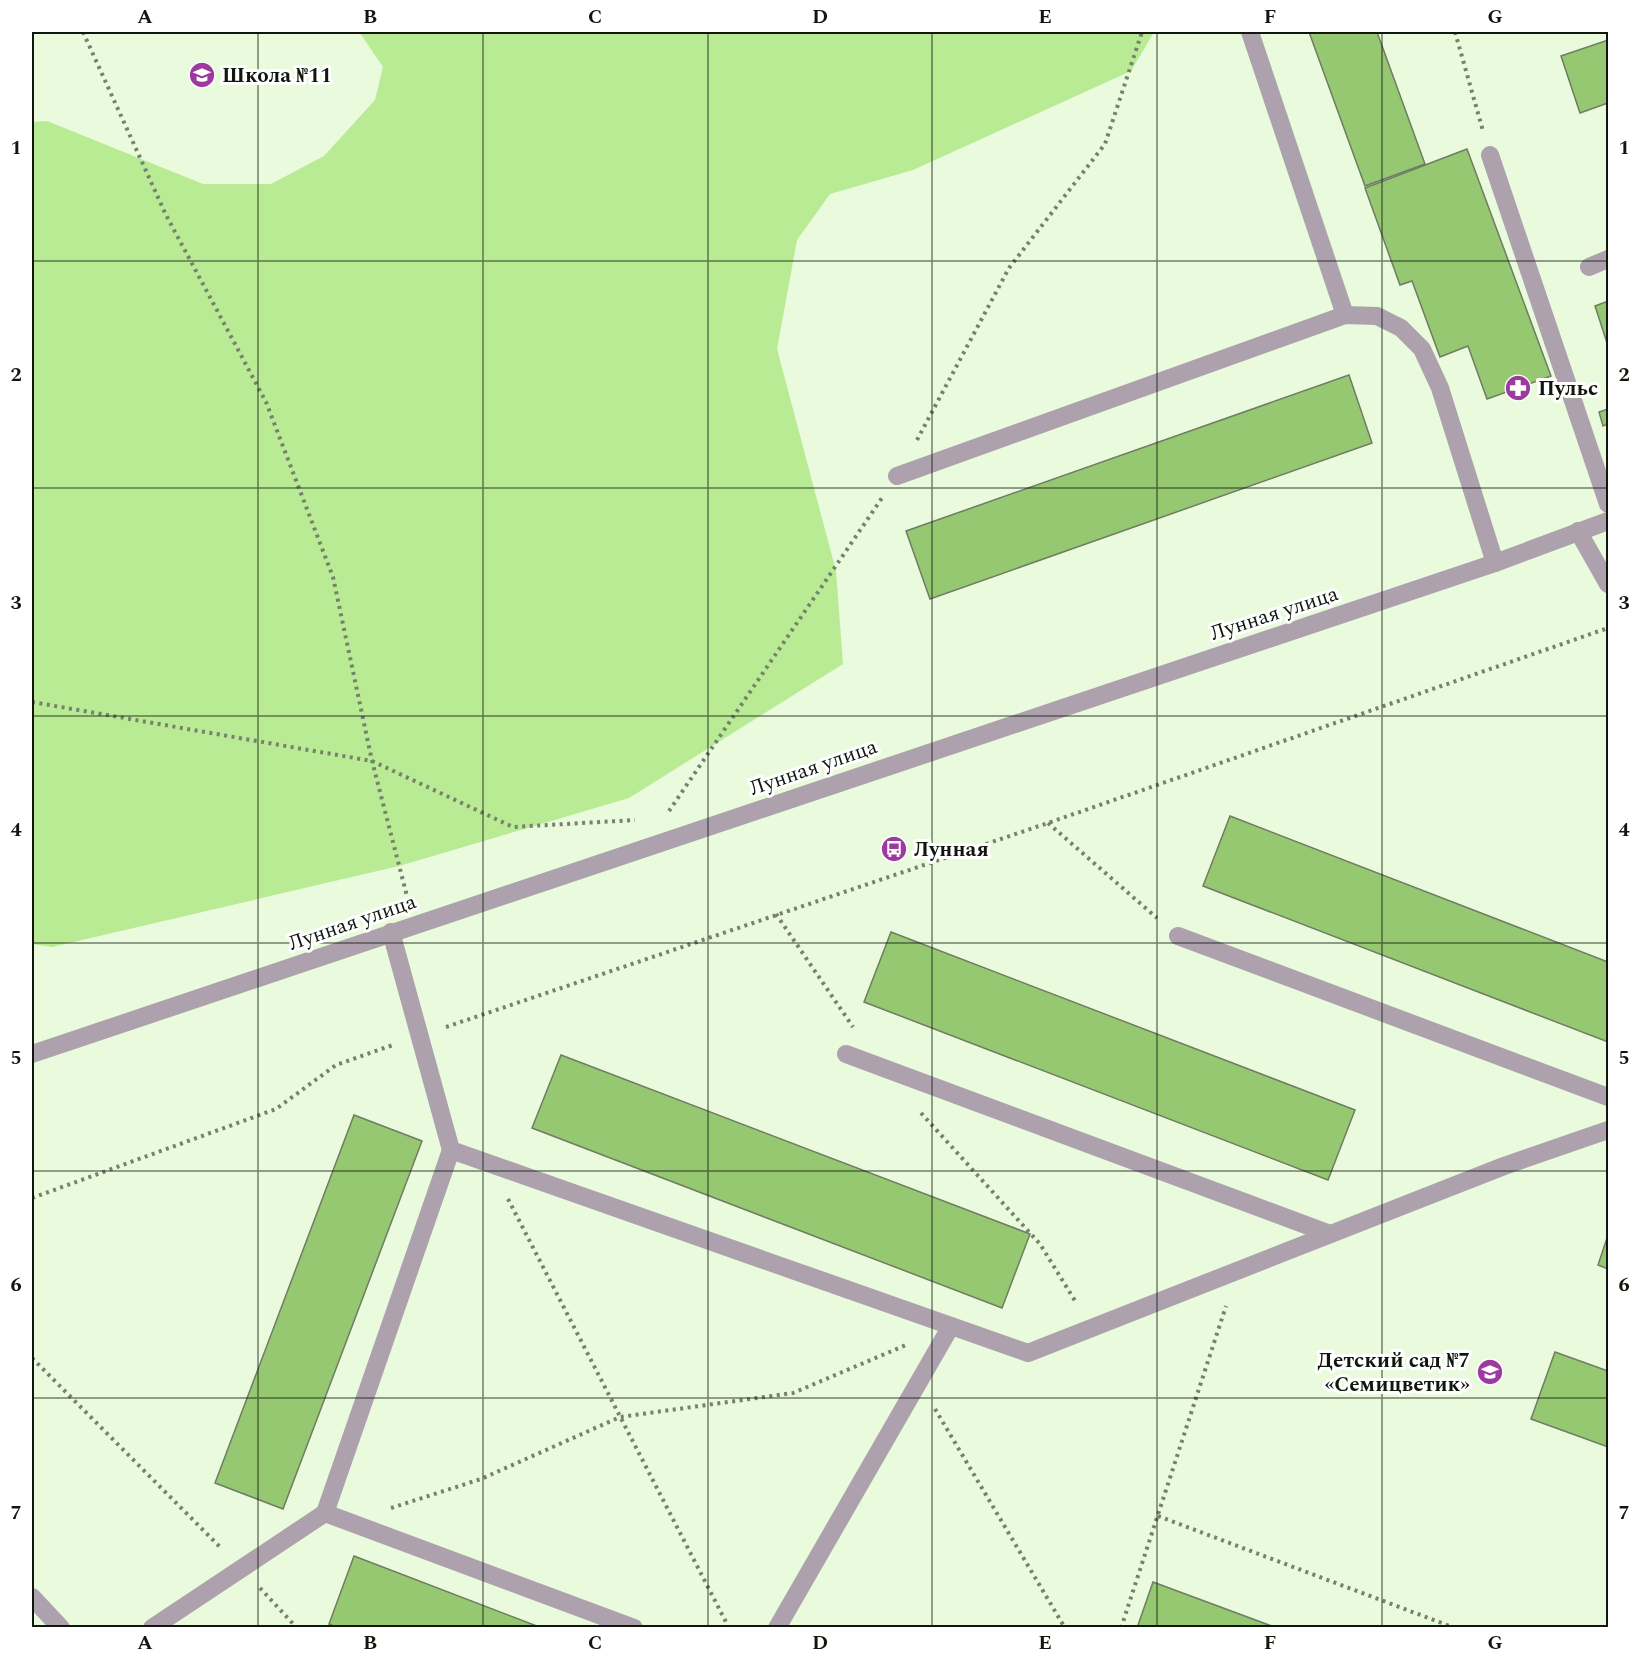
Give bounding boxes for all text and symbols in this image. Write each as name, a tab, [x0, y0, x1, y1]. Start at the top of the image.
text: A	[137, 2, 153, 32]
text: B	[363, 2, 377, 32]
text: C	[588, 2, 602, 32]
text: D	[812, 2, 828, 32]
text: E	[1038, 2, 1052, 32]
text: F	[1264, 2, 1276, 32]
text: G	[1487, 2, 1503, 32]
school or university icon: Школа №11	[187, 60, 217, 90]
place label: Школа №11	[222, 60, 332, 92]
text: 1	[10, 133, 22, 163]
text: 1	[1618, 133, 1630, 163]
text: 2	[10, 360, 22, 390]
text: 2	[1618, 360, 1630, 390]
pharmacy icon: Пульс	[1503, 373, 1533, 403]
place label: Пульс	[1538, 373, 1598, 405]
street label: Лунная улица	[1206, 578, 1343, 650]
text: 3	[10, 588, 22, 618]
text: 3	[1618, 588, 1630, 618]
street label: Лунная улица	[745, 731, 882, 805]
text: 4	[10, 815, 22, 845]
text: 4	[1618, 815, 1630, 845]
bus stop icon: Лунная	[879, 834, 909, 864]
place label: Лунная	[914, 834, 989, 866]
street label: Лунная улица	[284, 886, 421, 960]
text: 5	[10, 1043, 22, 1073]
text: 5	[1618, 1043, 1630, 1073]
text: 6	[10, 1270, 22, 1300]
text: 6	[1618, 1270, 1630, 1300]
place label: Детский сад №7 «Семицветик»	[1318, 1345, 1470, 1401]
school or university icon: Детский сад №7 «Семицветик»	[1475, 1357, 1505, 1387]
text: 7	[10, 1498, 22, 1528]
text: 7	[1618, 1498, 1630, 1528]
text: A	[137, 1628, 153, 1658]
text: B	[363, 1628, 377, 1658]
text: C	[588, 1628, 602, 1658]
text: D	[812, 1628, 828, 1658]
text: E	[1038, 1628, 1052, 1658]
text: F	[1264, 1628, 1276, 1658]
text: G	[1487, 1628, 1503, 1658]

